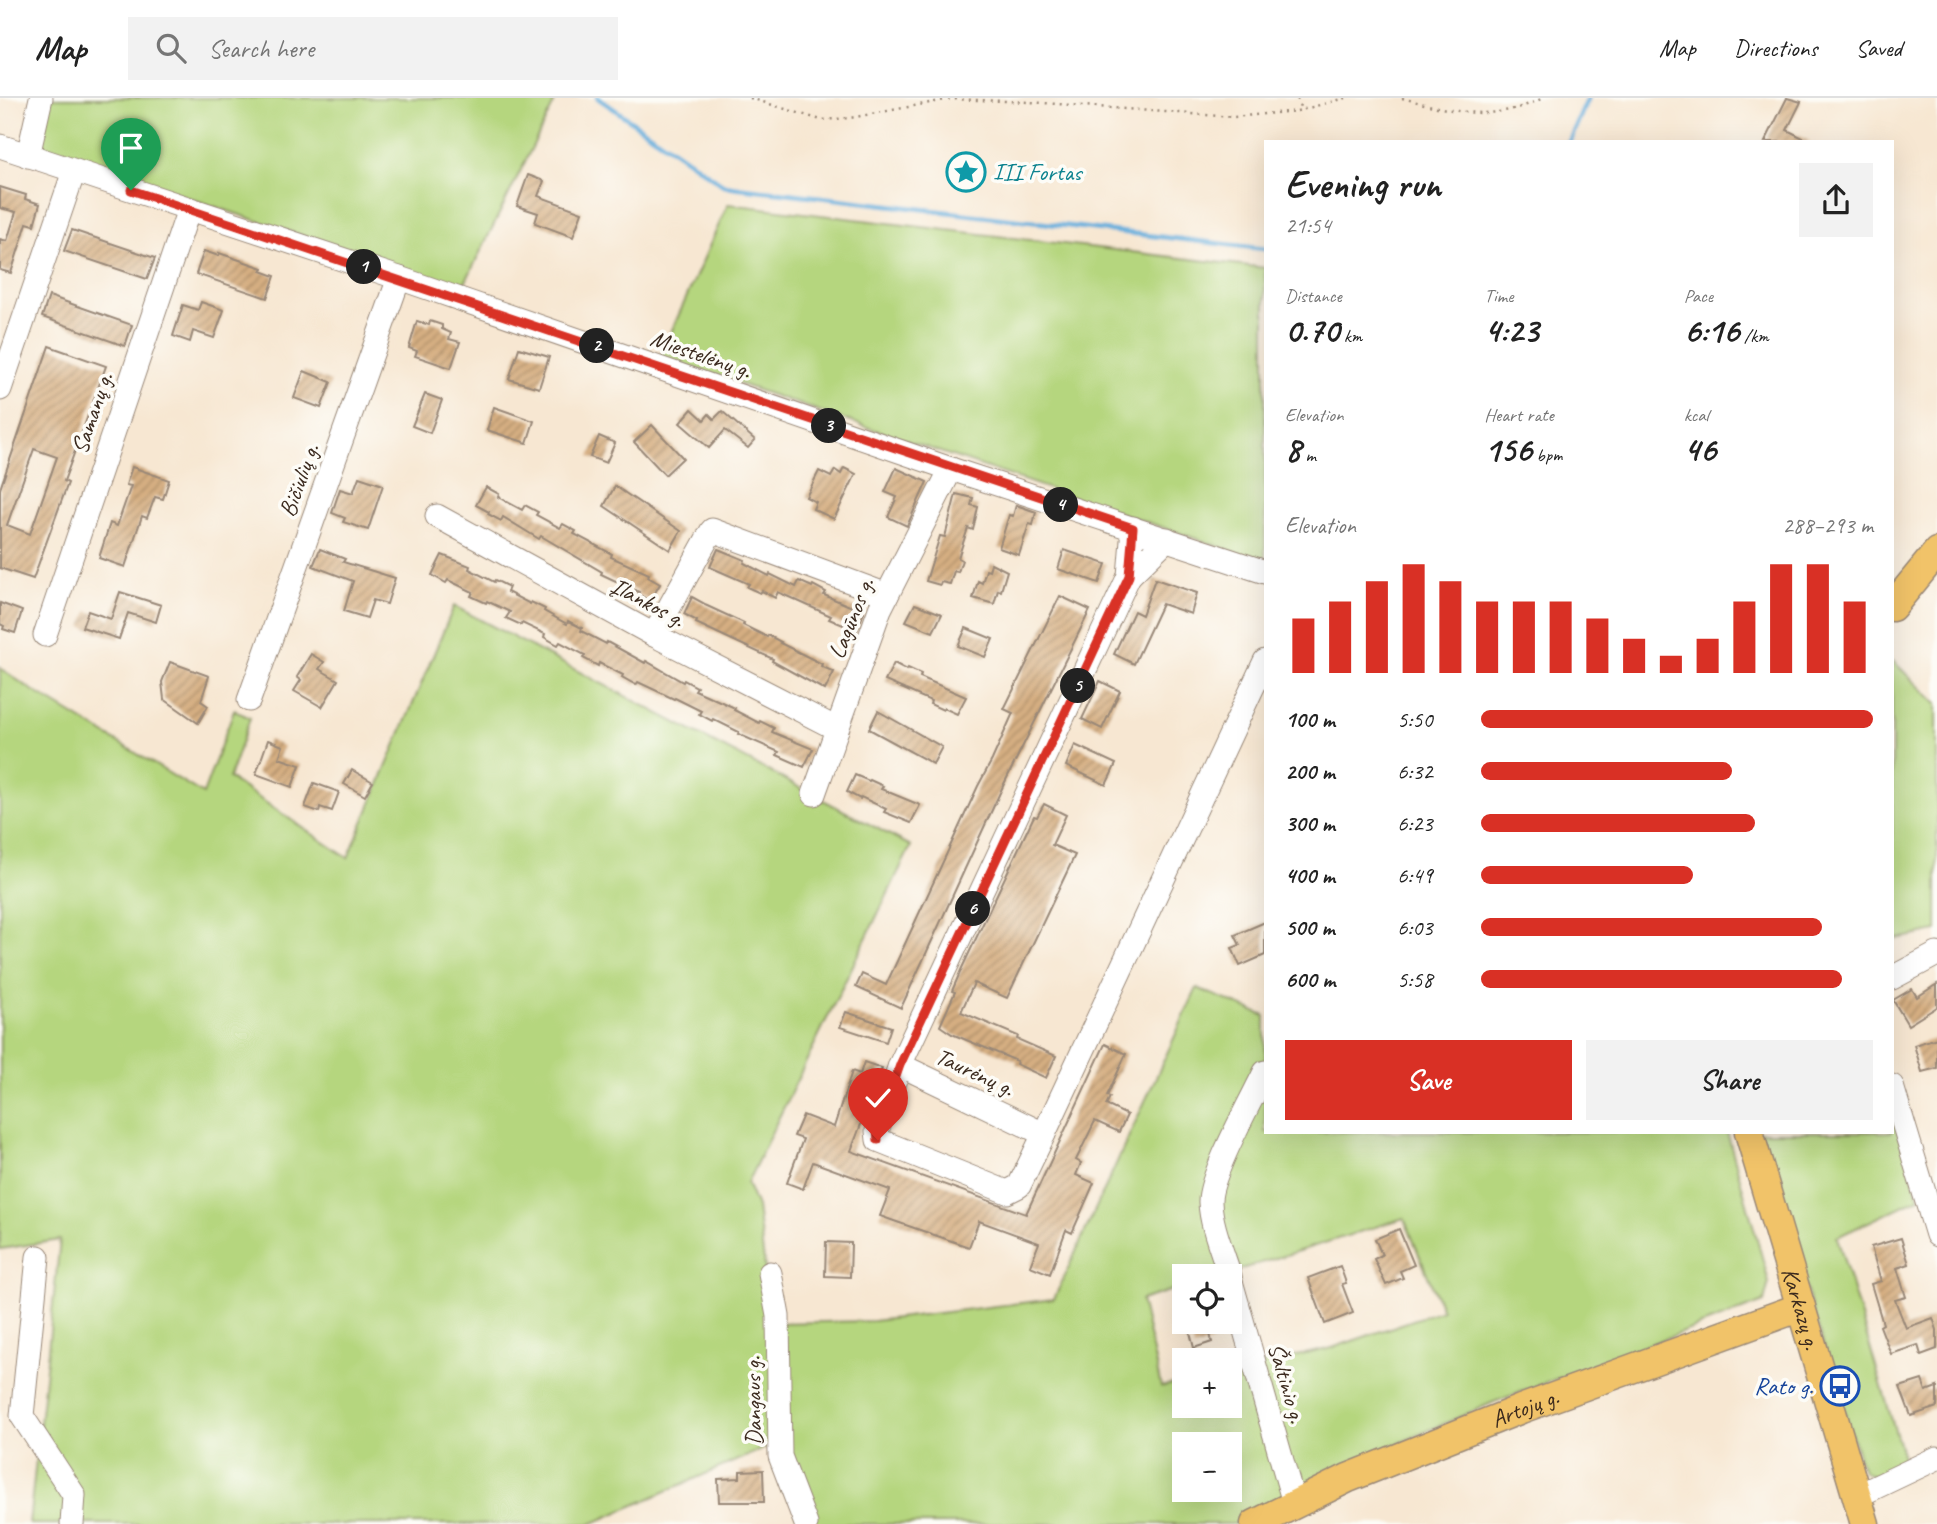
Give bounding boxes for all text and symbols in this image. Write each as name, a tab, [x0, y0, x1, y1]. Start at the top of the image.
search box	[128, 17, 618, 80]
text: Map	[35, 27, 86, 69]
icon: search	[152, 29, 190, 67]
text: Search here	[208, 32, 314, 65]
text: Map	[1659, 33, 1696, 63]
text: Directions	[1734, 33, 1817, 63]
text: Saved	[1855, 33, 1902, 63]
pin	[101, 118, 161, 190]
icon: arrive	[112, 129, 150, 167]
place icon: III Fortas	[945, 151, 987, 193]
place label: III Fortas	[993, 157, 1083, 187]
text: Evening run	[1285, 161, 1441, 208]
button: share	[1799, 163, 1873, 237]
text: 21:54	[1285, 211, 1331, 240]
pin: 1	[346, 250, 382, 284]
text: 1	[359, 254, 368, 278]
text: Distance	[1285, 284, 1342, 308]
text: Time	[1484, 284, 1513, 308]
text: Pace	[1684, 284, 1713, 308]
text: 0.70	[1285, 308, 1339, 353]
text: 4:23	[1484, 308, 1539, 353]
text: 6:16	[1684, 308, 1739, 353]
street label: Miestelėnų g.	[647, 323, 755, 385]
text: km	[1339, 324, 1362, 348]
text: /km	[1739, 324, 1769, 348]
pin: 2	[580, 328, 614, 364]
text: 2	[592, 333, 601, 357]
street label: Samanų g.	[64, 368, 120, 457]
text: Elevation	[1285, 403, 1343, 427]
text: Heart rate	[1484, 403, 1554, 427]
text: kcal	[1684, 403, 1709, 427]
pin: 3	[812, 408, 846, 444]
text: 3	[824, 413, 833, 437]
text: 8	[1285, 427, 1301, 472]
text: 156	[1484, 427, 1532, 472]
text: 46	[1684, 427, 1716, 472]
street label: Bičiulių g.	[272, 439, 326, 521]
text: m	[1301, 443, 1316, 467]
text: bpm	[1532, 443, 1562, 467]
pin: 4	[1044, 488, 1078, 522]
text: 4	[1056, 492, 1065, 516]
text: Elevation	[1285, 511, 1356, 540]
text: 288–293 m	[1782, 511, 1873, 540]
street label: Įlankos g.	[606, 570, 690, 634]
street label: Lagūnos g.	[821, 573, 881, 663]
pin: 5	[1060, 668, 1096, 704]
text: 5	[1073, 673, 1082, 697]
text: 100 m	[1285, 705, 1335, 734]
text: 5:50	[1397, 705, 1433, 734]
text: 200 m	[1285, 757, 1335, 786]
text: 6:32	[1397, 757, 1433, 786]
text: 300 m	[1285, 809, 1335, 838]
text: 6:23	[1397, 809, 1433, 838]
text: 400 m	[1285, 861, 1335, 890]
text: 6:49	[1397, 861, 1433, 890]
pin: 6	[956, 892, 990, 926]
text: 6	[968, 896, 977, 920]
text: 500 m	[1285, 913, 1334, 942]
text: 6:03	[1397, 913, 1433, 942]
text: 600 m	[1285, 965, 1335, 994]
text: 5:58	[1397, 965, 1433, 994]
button: Save	[1285, 1040, 1572, 1120]
button: Share	[1586, 1040, 1873, 1120]
street label: Taurėnų g.	[931, 1041, 1019, 1103]
pin	[848, 1068, 908, 1140]
icon: check	[859, 1079, 897, 1117]
map controls	[1172, 1264, 1242, 1502]
button: locate	[1172, 1264, 1242, 1334]
street label: Karkazų g.	[1775, 1264, 1828, 1353]
street label: Šaltinio g.	[1261, 1340, 1313, 1427]
button: +	[1172, 1348, 1242, 1418]
street label: Dangaus g.	[737, 1356, 769, 1446]
bus stop icon: Rato g.	[1819, 1365, 1861, 1407]
place label: Rato g.	[1754, 1371, 1813, 1401]
street label: Artojų g.	[1487, 1382, 1563, 1434]
button: −	[1172, 1432, 1242, 1502]

